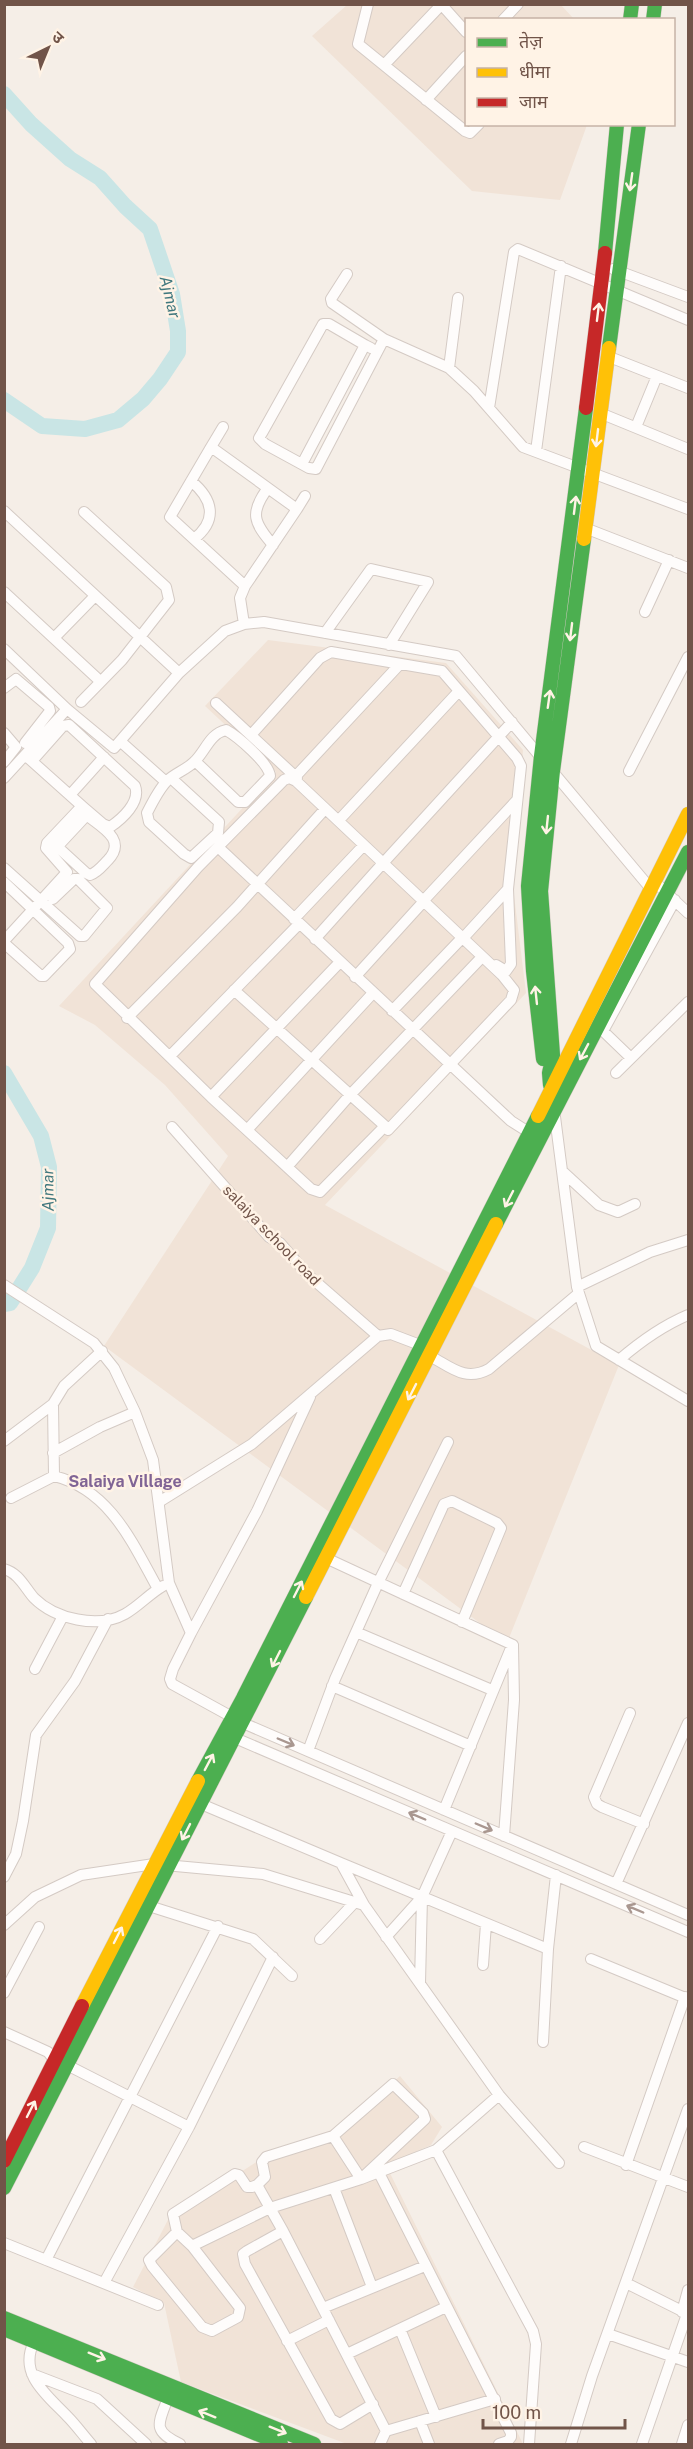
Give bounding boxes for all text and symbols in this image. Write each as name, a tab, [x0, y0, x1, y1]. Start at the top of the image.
north arrow	[18, 18, 78, 78]
legend	[465, 18, 675, 126]
text: उ	[48, 27, 68, 48]
text: तेज़	[519, 31, 543, 52]
text: धीमा	[519, 61, 550, 82]
text: जाम	[519, 91, 549, 112]
one-way arrow	[625, 172, 636, 192]
water label: Ajmar	[156, 274, 185, 321]
one-way arrow	[593, 302, 604, 322]
one-way arrow	[591, 428, 602, 448]
one-way arrow	[569, 496, 580, 516]
one-way arrow	[566, 621, 577, 641]
one-way arrow	[543, 689, 554, 709]
one-way arrow	[542, 815, 553, 834]
one-way arrow	[530, 985, 541, 1005]
one-way arrow	[578, 1043, 589, 1061]
water label: Ajmar	[38, 1167, 58, 1212]
street label: salaiya school road	[220, 1181, 324, 1289]
one-way arrow	[502, 1189, 514, 1207]
one-way arrow	[406, 1382, 417, 1400]
district label: Salaiya Village	[68, 1472, 182, 1491]
one-way arrow	[293, 1580, 304, 1598]
one-way arrow	[270, 1650, 281, 1668]
one-way arrow	[276, 1736, 294, 1748]
one-way arrow	[203, 1753, 215, 1771]
one-way arrow	[408, 1809, 426, 1820]
one-way arrow	[474, 1822, 493, 1833]
one-way arrow	[180, 1823, 191, 1841]
one-way arrow	[626, 1903, 644, 1914]
one-way arrow	[113, 1926, 124, 1944]
one-way arrow	[25, 2100, 37, 2118]
one-way arrow	[88, 2351, 106, 2362]
scale bar	[483, 2392, 626, 2430]
text: 100 m	[492, 2402, 541, 2423]
one-way arrow	[199, 2408, 217, 2419]
one-way arrow	[268, 2425, 287, 2436]

